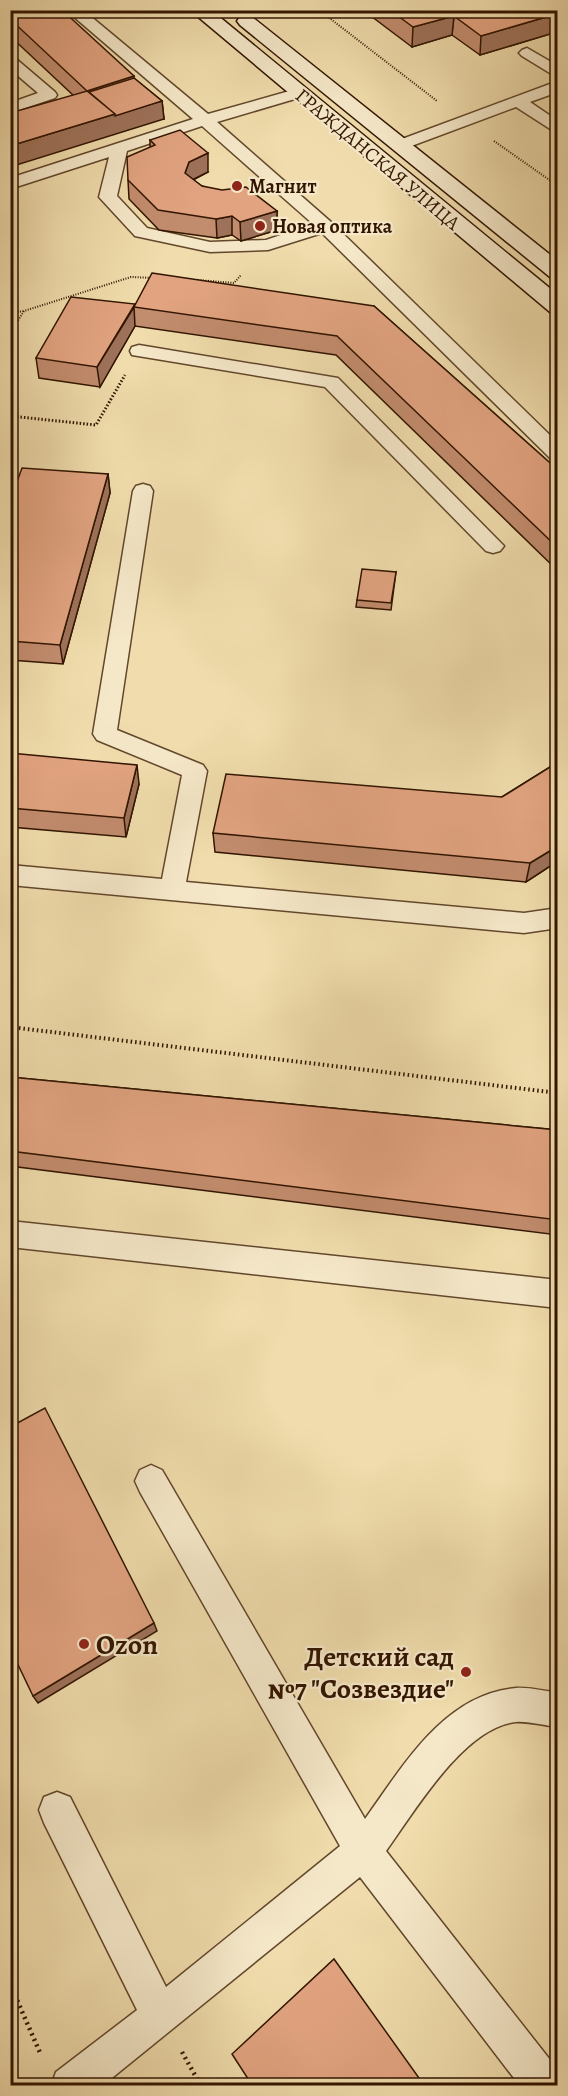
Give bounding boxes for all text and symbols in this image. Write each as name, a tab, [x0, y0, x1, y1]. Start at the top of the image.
street label: ГРАЖДАНСКАЯ УЛИЦА	[289, 82, 466, 237]
place label: Магнит	[249, 173, 317, 200]
marker: Магнит	[230, 179, 244, 193]
place label: Новая оптика	[272, 213, 393, 240]
marker: Новая оптика	[253, 219, 267, 233]
place label: Ozon	[96, 1626, 158, 1664]
marker: Ozon	[77, 1637, 91, 1651]
place label: Детский сад №7 "Созвездие"	[267, 1638, 454, 1708]
marker: Детский сад №7 "Созвездие"	[459, 1665, 473, 1679]

